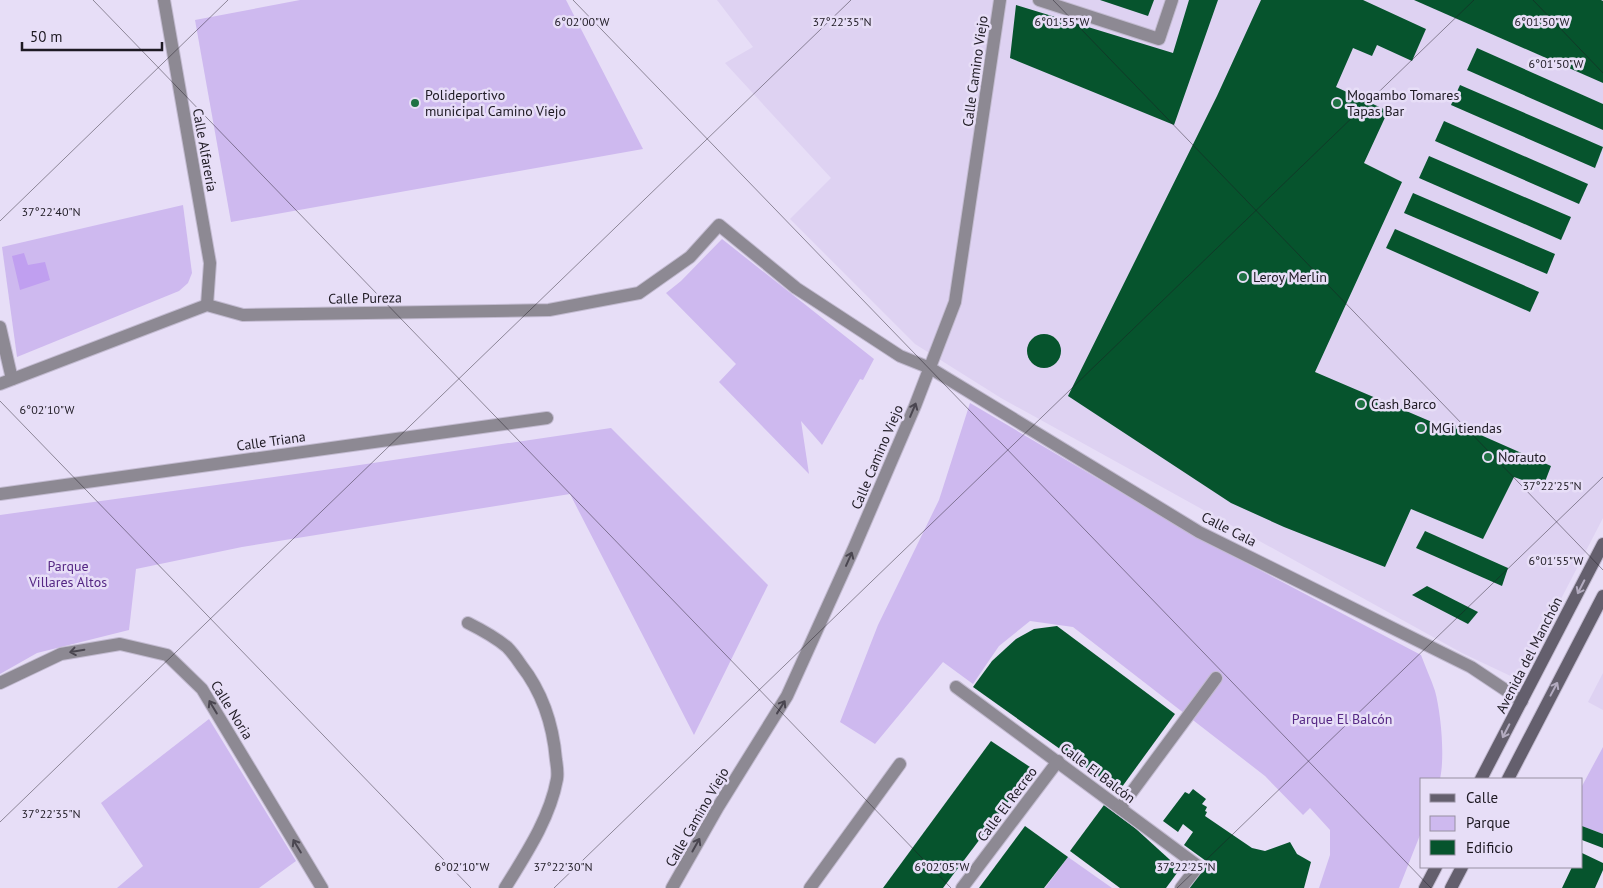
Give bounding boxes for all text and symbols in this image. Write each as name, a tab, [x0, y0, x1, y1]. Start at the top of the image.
text: 6°02'00"W	[555, 14, 609, 29]
text: 37°22'35"N	[812, 14, 872, 29]
street label: Calle Camino Viejo	[958, 14, 992, 128]
text: 6°01'55"W	[1035, 14, 1089, 29]
text: 6°01'50"W	[1515, 14, 1569, 29]
scale bar	[22, 20, 162, 52]
text: 50 m	[30, 27, 63, 46]
text: 6°01'50"W	[1529, 56, 1583, 71]
place label: Polideportivo municipal Camino Viejo	[425, 86, 566, 120]
place label: Mogambo Tomares Tapas Bar	[1347, 86, 1459, 120]
marker: Polideportivo municipal Camino Viejo	[409, 97, 421, 109]
marker: Mogambo Tomares Tapas Bar	[1331, 97, 1343, 109]
street label: Calle Alfarería	[189, 107, 221, 193]
text: 37°22'40"N	[21, 204, 81, 219]
place label: Leroy Merlin	[1253, 268, 1327, 286]
marker: Leroy Merlin	[1237, 271, 1249, 283]
street label: Calle Pureza	[328, 288, 402, 308]
place label: Cash Barco	[1371, 395, 1436, 413]
marker: Cash Barco	[1355, 398, 1367, 410]
text: 6°02'10"W	[20, 402, 74, 417]
street label: Calle Camino Viejo	[847, 402, 907, 512]
one-way arrow	[909, 403, 918, 418]
place label: MGi tiendas	[1431, 419, 1502, 437]
marker: MGi tiendas	[1415, 422, 1427, 434]
street label: Calle Triana	[235, 427, 307, 455]
place label: Norauto	[1498, 448, 1546, 466]
marker: Norauto	[1482, 451, 1494, 463]
text: 37°22'25"N	[1522, 478, 1582, 493]
street label: Calle Cala	[1198, 507, 1260, 551]
one-way arrow	[844, 552, 854, 567]
text: 6°01'55"W	[1529, 553, 1583, 568]
park label: Parque Villares Altos	[28, 557, 107, 591]
one-way arrow	[1576, 579, 1585, 594]
street label: Avenida del Manchón	[1492, 594, 1566, 716]
one-way arrow	[69, 647, 85, 657]
street label: Calle Noria	[207, 677, 257, 743]
one-way arrow	[1549, 682, 1559, 697]
one-way arrow	[776, 700, 786, 714]
one-way arrow	[208, 701, 218, 715]
park label: Parque El Balcón	[1292, 710, 1392, 728]
one-way arrow	[1501, 723, 1510, 738]
street label: Calle El Balcón	[1057, 739, 1139, 807]
street label: Calle El Recreo	[973, 763, 1041, 845]
street label: Calle Camino Viejo	[661, 764, 733, 870]
legend	[1420, 778, 1583, 868]
text: Calle	[1466, 788, 1498, 807]
text: 37°22'35"N	[21, 806, 81, 821]
text: Parque	[1466, 813, 1510, 832]
text: Edificio	[1466, 838, 1513, 857]
one-way arrow	[692, 839, 702, 853]
one-way arrow	[292, 840, 302, 854]
text: 6°02'10"W	[435, 859, 489, 874]
text: 37°22'30"N	[533, 859, 593, 874]
text: 6°02'05"W	[915, 859, 969, 874]
text: 37°22'25"N	[1156, 859, 1216, 874]

